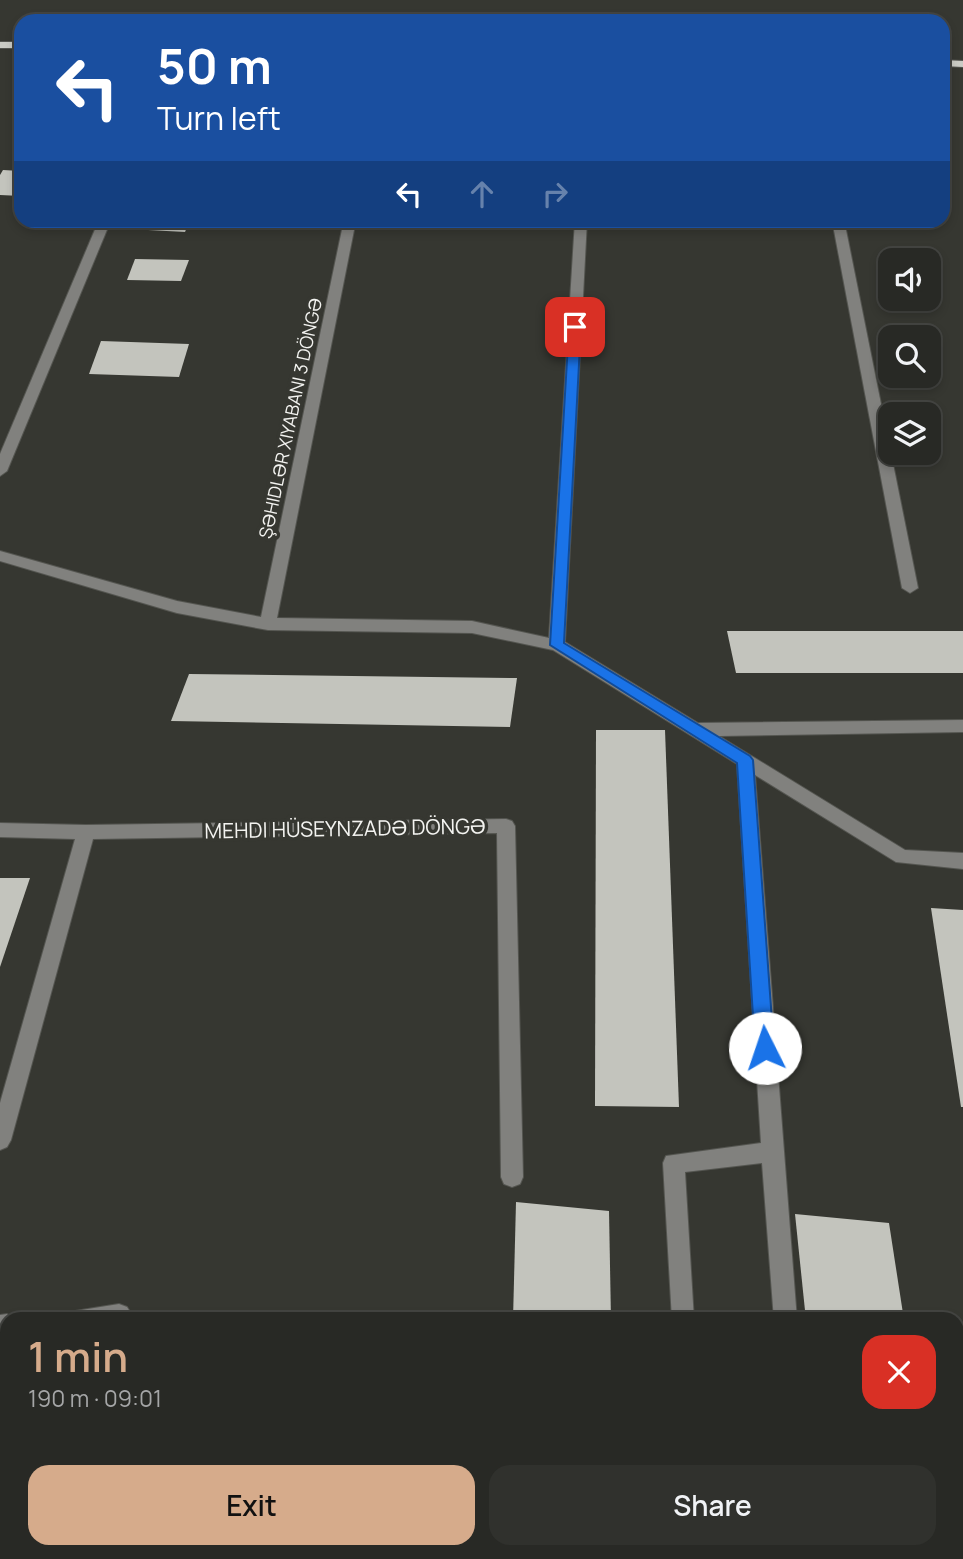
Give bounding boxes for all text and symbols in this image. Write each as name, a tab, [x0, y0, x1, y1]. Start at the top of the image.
text: 50 m	[157, 32, 272, 99]
icon: left	[42, 42, 133, 133]
text: Turn left	[157, 96, 281, 140]
icon: left	[390, 175, 428, 213]
icon: ahead	[463, 175, 501, 213]
icon: right	[536, 175, 574, 213]
map controls	[878, 248, 941, 465]
button: sound	[878, 248, 941, 311]
street label: ŞƏHIDLƏR XIYABANI 3 DÖNGƏ	[253, 296, 327, 540]
pin	[545, 297, 605, 357]
icon: arrive	[556, 308, 594, 346]
button: search	[878, 325, 941, 388]
button: layers	[878, 402, 941, 465]
street label: MEHDI HÜSEYNZADƏ DÖNGƏ	[204, 812, 486, 844]
position arrow	[728, 1011, 802, 1085]
text: 1 min	[28, 1327, 128, 1385]
button: close	[862, 1335, 936, 1409]
text: 190 m · 09:01	[28, 1382, 162, 1414]
button: Exit	[28, 1465, 475, 1545]
button: Share	[489, 1465, 936, 1545]

